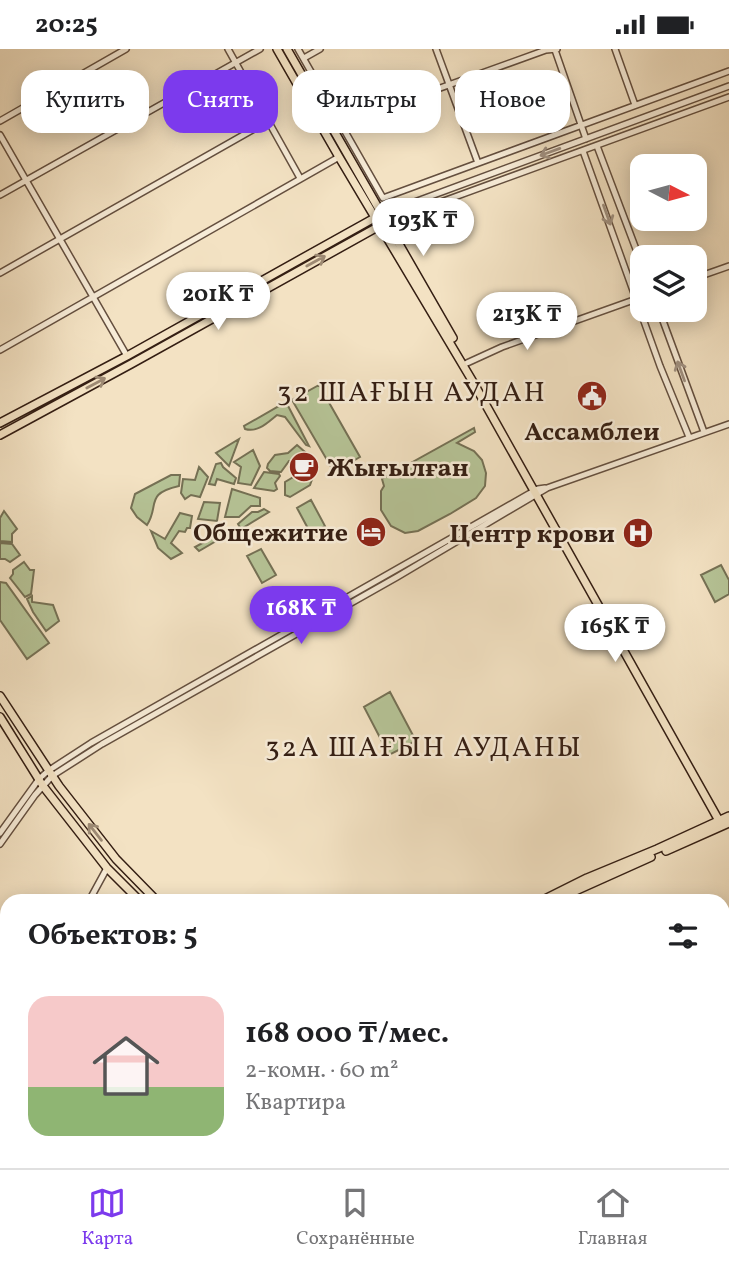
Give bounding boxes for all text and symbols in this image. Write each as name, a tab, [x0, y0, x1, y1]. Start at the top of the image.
text: 20:25	[35, 7, 98, 43]
chip: Купить	[21, 70, 149, 133]
chip: Снять	[163, 70, 278, 133]
chip: Фильтры	[292, 70, 441, 133]
chip: Новое	[455, 70, 570, 133]
one-way arrow	[540, 147, 562, 159]
north arrow	[630, 154, 707, 231]
map controls	[630, 154, 707, 322]
pin: 193K ₸	[366, 199, 480, 258]
one-way arrow	[601, 203, 614, 225]
text: 193K ₸	[388, 205, 458, 237]
button: layers	[630, 245, 707, 322]
one-way arrow	[306, 254, 326, 268]
pin: 201K ₸	[161, 273, 275, 332]
text: 201K ₸	[182, 279, 254, 311]
pin: 213K ₸	[470, 293, 584, 352]
text: 213K ₸	[492, 299, 562, 331]
one-way arrow	[674, 361, 686, 383]
district label: 32 ШАҒЫН АУДАН	[277, 374, 547, 413]
one-way arrow	[85, 376, 106, 389]
public building icon: Ассамблеи	[575, 379, 609, 413]
place label: Ассамблеи	[524, 415, 660, 451]
cafe icon: Жығылған	[287, 450, 321, 484]
place label: Жығылған	[327, 451, 469, 487]
hotel icon: Общежитие	[354, 515, 388, 549]
place label: Общежитие	[193, 516, 348, 552]
hospital icon: Центр крови	[621, 516, 655, 550]
place label: Центр крови	[449, 517, 615, 553]
pin: 168K ₸	[244, 587, 358, 646]
text: 168K ₸	[266, 593, 336, 625]
pin: 165K ₸	[558, 605, 672, 664]
text: 165K ₸	[580, 611, 650, 643]
district label: 32А ШАҒЫН АУДАНЫ	[265, 729, 583, 768]
one-way arrow	[88, 823, 103, 842]
text: Объектов: 5	[28, 915, 198, 957]
icon: filters	[664, 917, 702, 955]
text: 168 000 ₸/мес.	[245, 1013, 449, 1055]
icon: home	[84, 1024, 168, 1108]
text: 2-комн. · 60 m²	[245, 1055, 399, 1087]
text: Квартира	[245, 1087, 346, 1119]
tab: Карта	[82, 1184, 133, 1252]
tab: Сохранённые	[296, 1184, 415, 1252]
tab: Главная	[578, 1184, 647, 1252]

